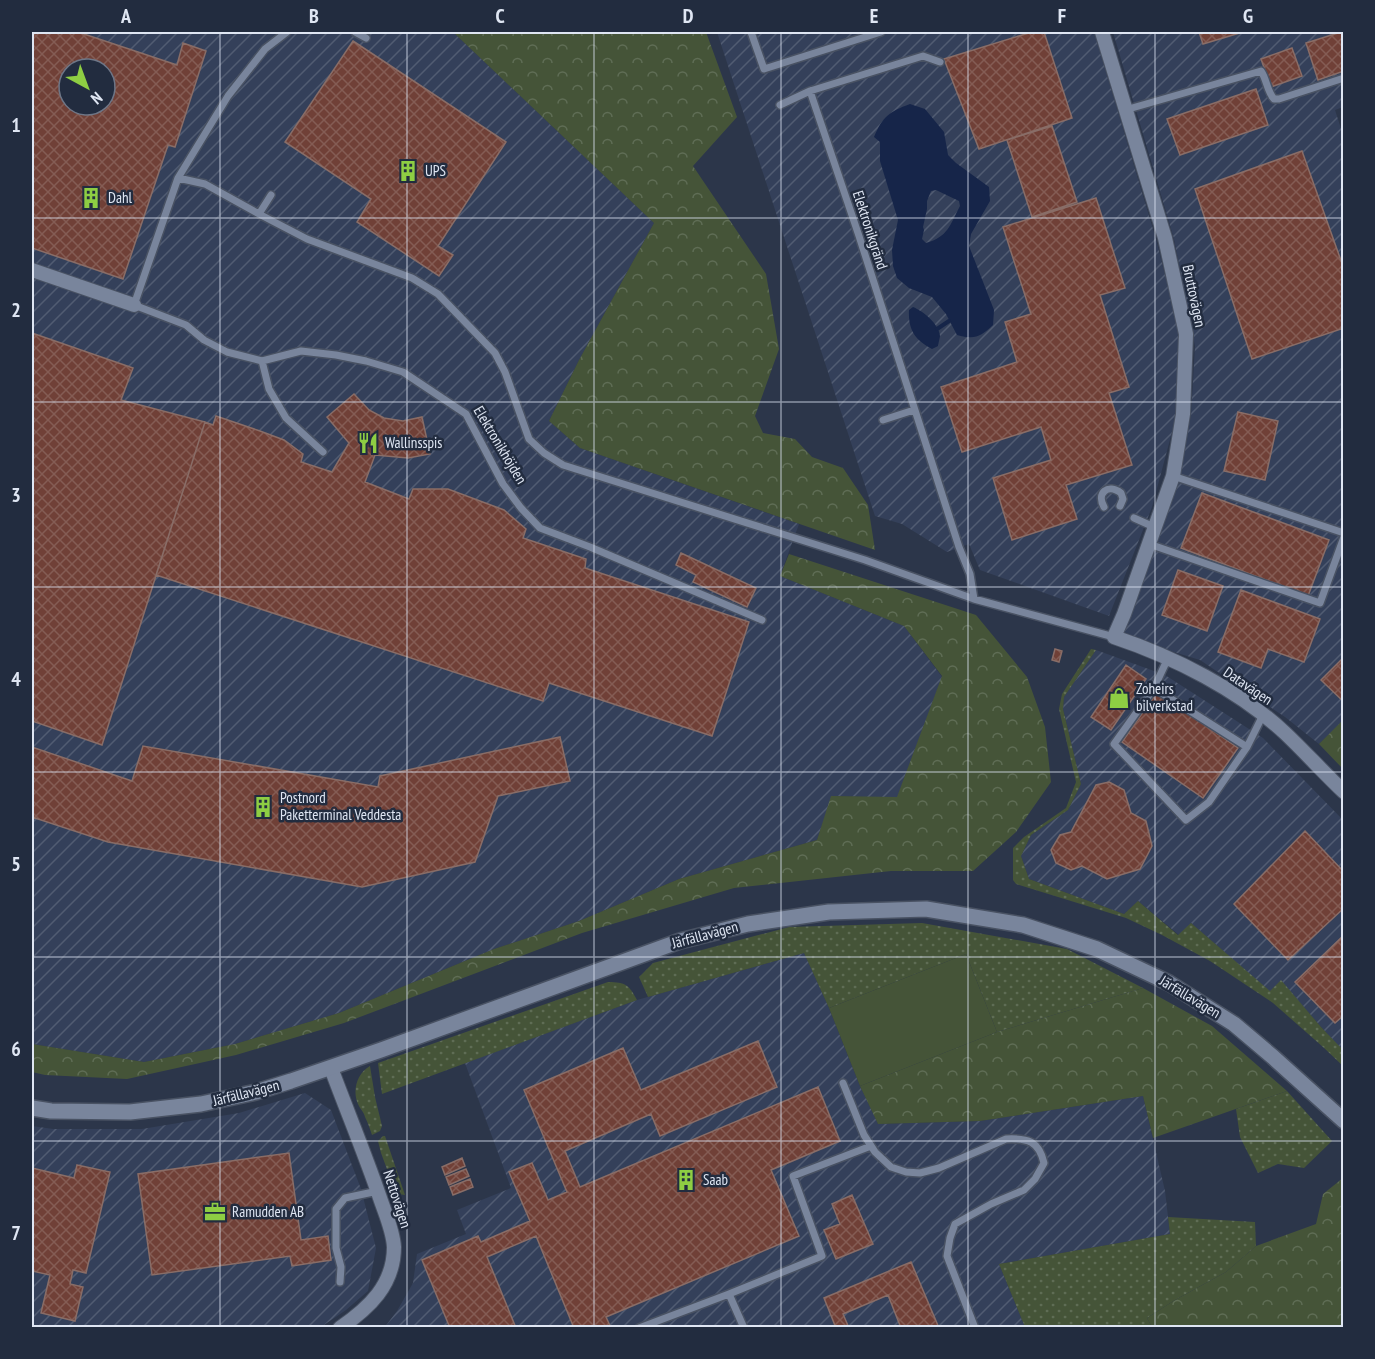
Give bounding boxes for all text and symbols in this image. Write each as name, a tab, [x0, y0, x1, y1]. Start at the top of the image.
text: A	[120, 3, 132, 29]
text: B	[309, 3, 319, 29]
text: C	[495, 3, 505, 29]
text: D	[683, 3, 694, 29]
text: E	[870, 3, 878, 29]
text: F	[1058, 3, 1066, 29]
text: G	[1243, 3, 1253, 29]
north arrow	[57, 57, 117, 117]
text: N	[87, 88, 107, 109]
text: 1	[11, 112, 21, 138]
building icon: UPS	[396, 159, 420, 183]
place label: UPS	[425, 161, 446, 180]
building icon: Dahl	[79, 186, 103, 210]
place label: Dahl	[108, 188, 132, 207]
street label: Elektronikgränd	[849, 188, 892, 272]
street label: Bruttovägen	[1179, 263, 1210, 329]
text: 2	[11, 297, 21, 323]
street label: Elektronikhöjden	[470, 402, 531, 487]
restaurant icon: Wallinsspis	[356, 431, 380, 455]
place label: Wallinsspis	[385, 433, 442, 452]
text: 3	[11, 482, 21, 508]
street label: Datavägen	[1220, 662, 1276, 709]
text: 4	[11, 666, 21, 692]
place label: Zoheirs bilverkstad	[1136, 679, 1193, 715]
shop icon: Zoheirs bilverkstad	[1107, 686, 1131, 710]
place label: Postnord Paketterminal Veddesta	[280, 788, 401, 824]
building icon: Postnord Paketterminal Veddesta	[251, 795, 275, 819]
text: 5	[11, 851, 21, 877]
street label: Järfällavägen	[669, 917, 740, 953]
street label: Järfällavägen	[1156, 970, 1224, 1022]
text: 6	[11, 1036, 21, 1062]
street label: Järfällavägen	[210, 1075, 281, 1110]
street label: Nettovägen	[379, 1167, 416, 1230]
building icon: Saab	[674, 1168, 698, 1192]
place label: Saab	[703, 1170, 728, 1189]
office icon: Ramudden AB	[203, 1200, 227, 1224]
place label: Ramudden AB	[232, 1202, 304, 1221]
text: 7	[11, 1220, 21, 1246]

